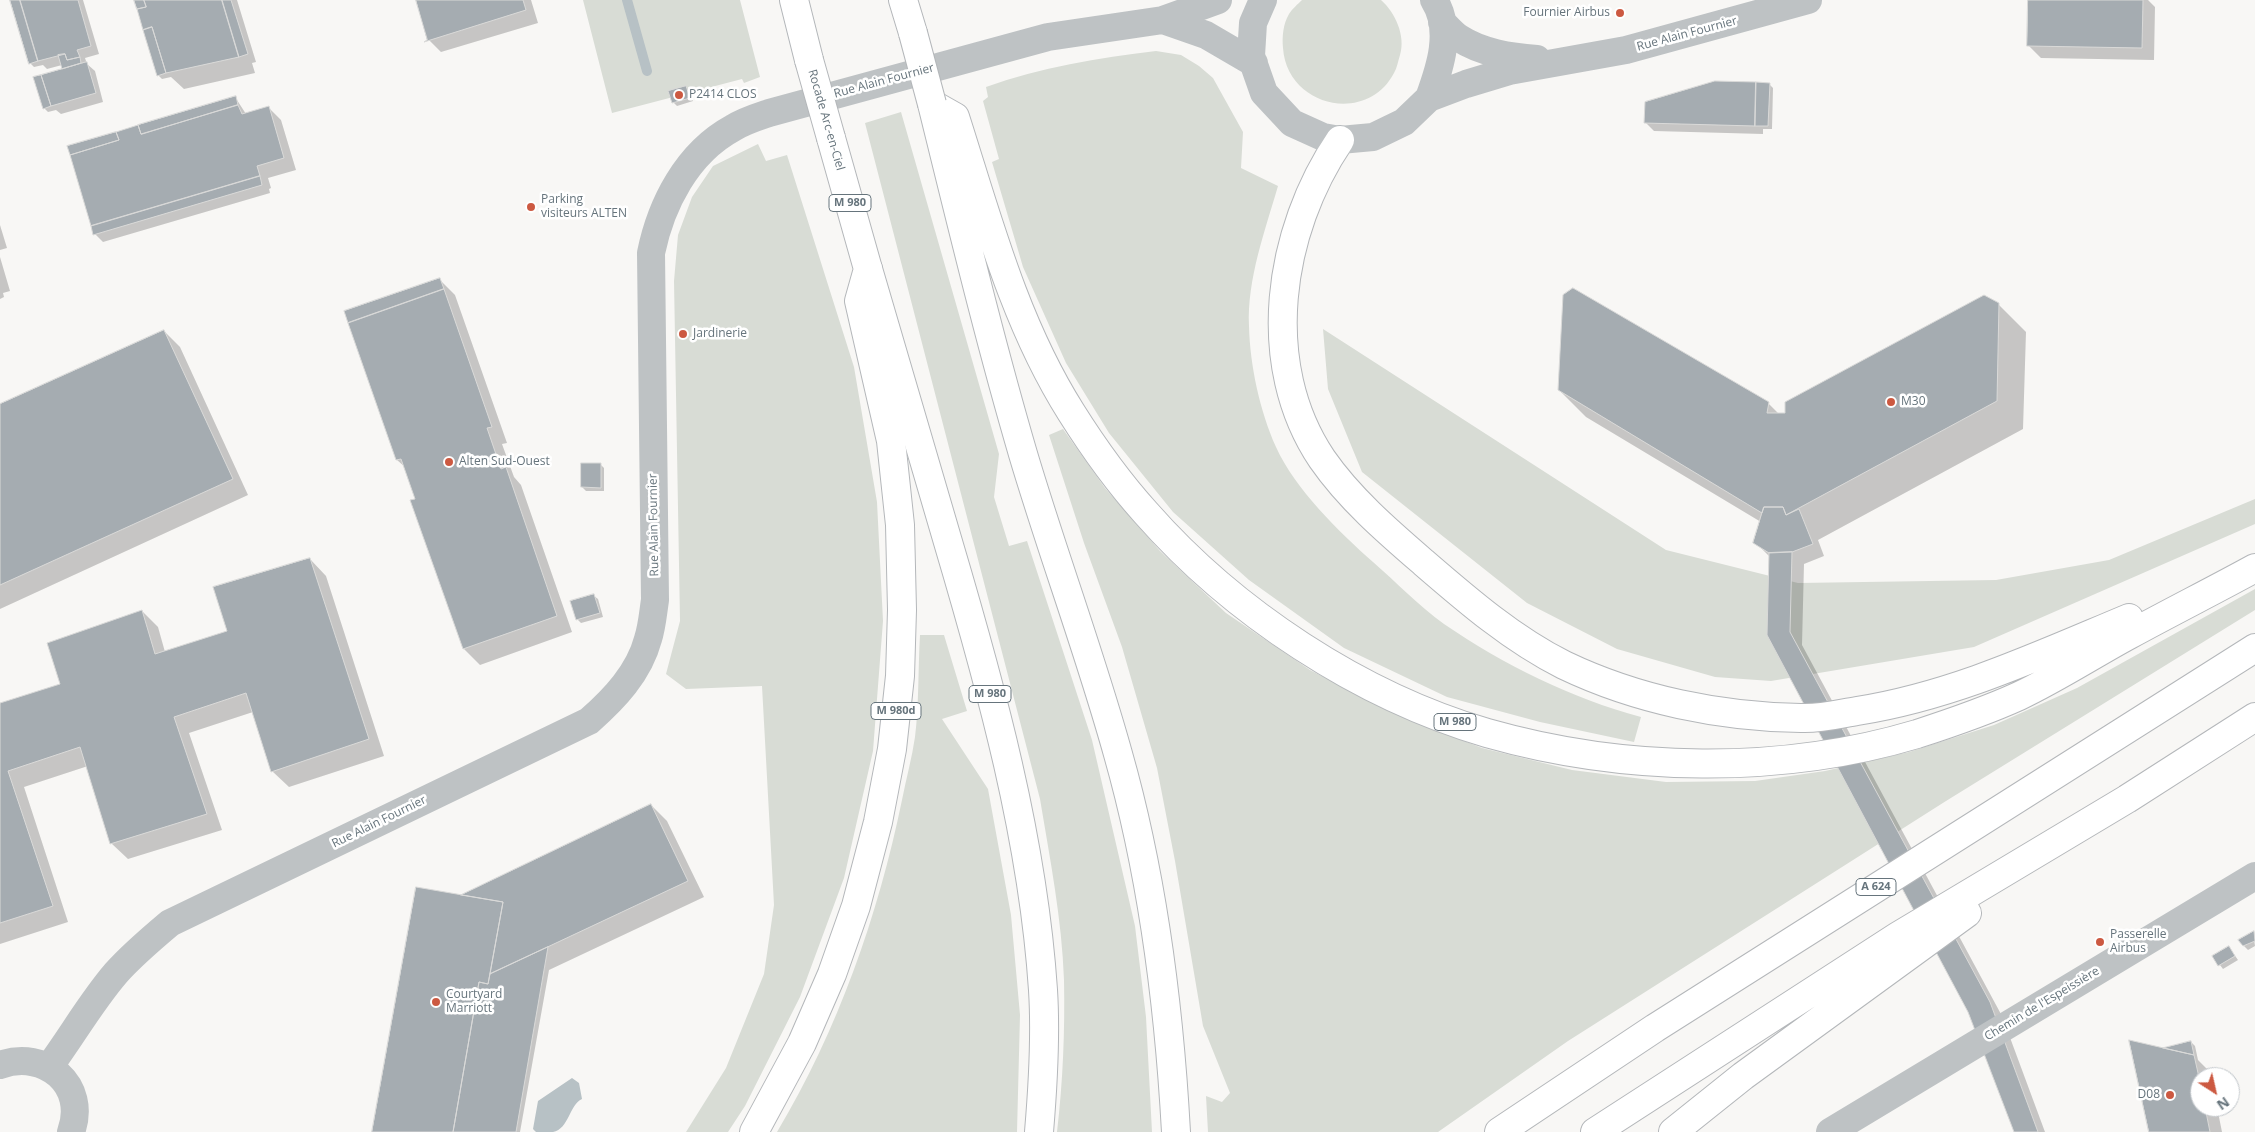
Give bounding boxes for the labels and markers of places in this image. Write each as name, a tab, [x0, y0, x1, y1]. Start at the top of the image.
place label: Fournier Airbus	[1523, 6, 1610, 20]
marker: Fournier Airbus	[1614, 7, 1626, 19]
place label: P2414 CLOS	[689, 88, 757, 102]
marker: P2414 CLOS	[673, 89, 685, 101]
place label: Parking visiteurs ALTEN	[541, 193, 627, 221]
marker: Parking visiteurs ALTEN	[525, 201, 537, 213]
place label: Jardinerie	[693, 327, 747, 341]
marker: Jardinerie	[677, 328, 689, 340]
place label: M30	[1901, 395, 1926, 409]
marker: M30	[1885, 396, 1897, 408]
place label: Alten Sud-Ouest	[459, 455, 550, 469]
marker: Alten Sud-Ouest	[443, 456, 455, 468]
place label: Passerelle Airbus	[2110, 928, 2167, 956]
marker: Passerelle Airbus	[2094, 936, 2106, 948]
place label: Courtyard Marriott	[446, 988, 502, 1016]
marker: Courtyard Marriott	[430, 996, 442, 1008]
place label: D08	[2138, 1088, 2160, 1102]
marker: D08	[2164, 1089, 2176, 1101]

